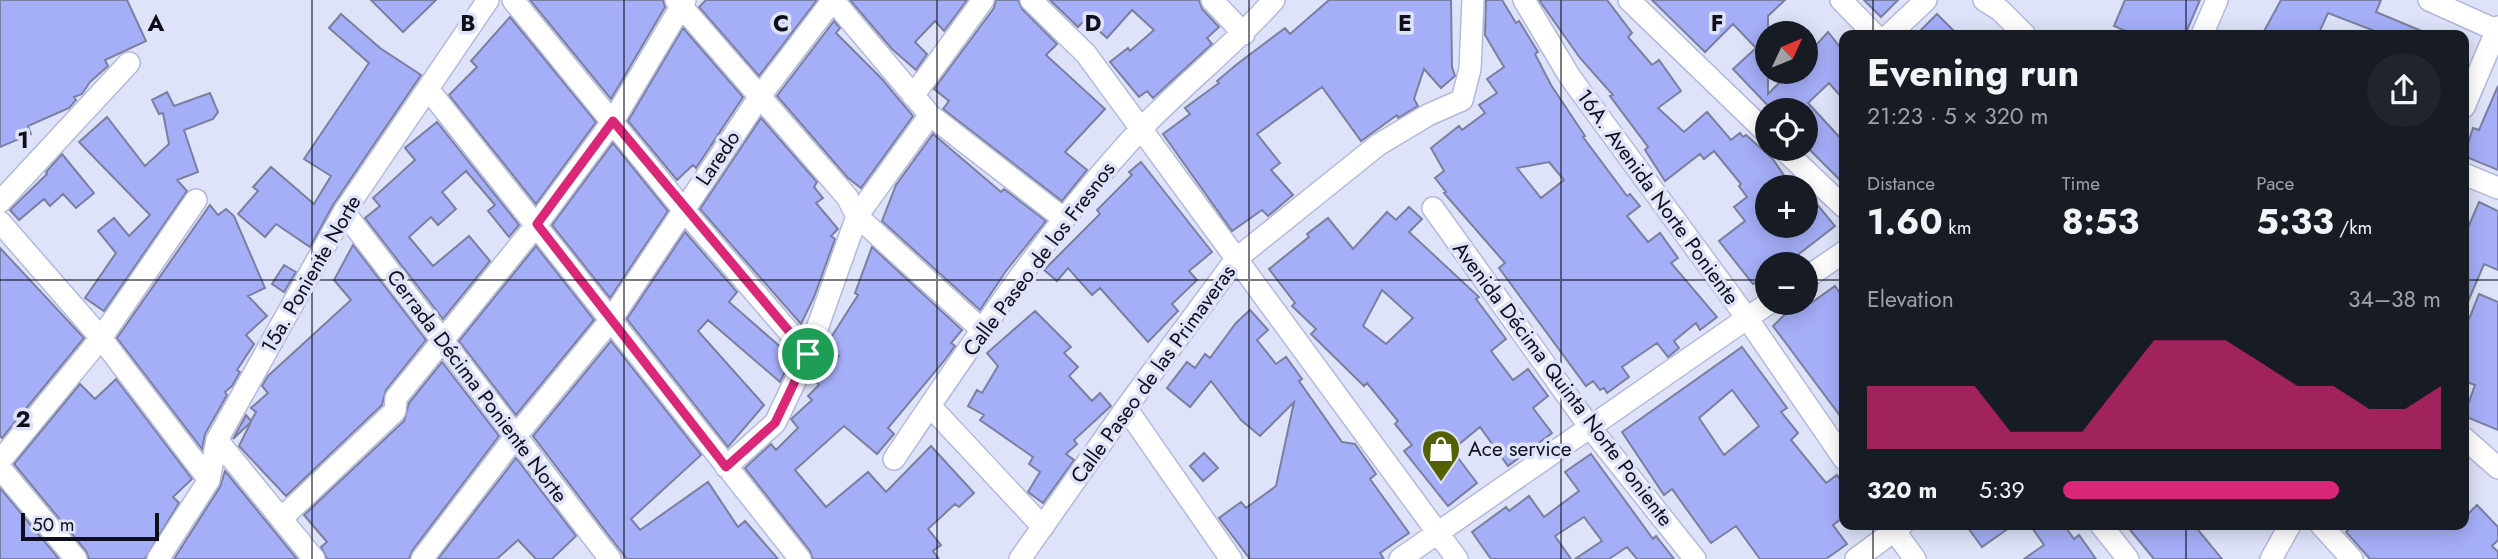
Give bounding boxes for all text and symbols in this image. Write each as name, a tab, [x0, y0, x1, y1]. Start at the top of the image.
text: A	[147, 6, 165, 40]
text: B	[460, 6, 476, 40]
text: C	[773, 6, 789, 40]
text: D	[1085, 6, 1102, 40]
text: E	[1398, 6, 1412, 40]
text: F	[1711, 6, 1723, 40]
north arrow	[1755, 21, 1818, 84]
map controls	[1755, 21, 1818, 315]
text: Evening run	[1867, 45, 2079, 100]
button: share	[2367, 53, 2441, 127]
street label: 16A. Avenida Norte Poniente	[1570, 83, 1747, 311]
button: locate	[1755, 98, 1818, 161]
text: 21:23 · 5 × 320 m	[1867, 99, 2048, 133]
text: 1	[17, 123, 29, 157]
street label: Laredo	[689, 124, 747, 192]
street label: Calle Paseo de los Fresnos	[956, 155, 1122, 363]
text: Distance	[1867, 170, 1935, 197]
text: Time	[2062, 170, 2100, 197]
text: Pace	[2256, 170, 2294, 197]
button: +	[1755, 175, 1818, 238]
street label: 15a. Poniente Norte	[254, 189, 368, 358]
text: 1.60	[1867, 197, 1943, 247]
text: 8:53	[2062, 197, 2139, 247]
text: 5:33	[2256, 197, 2334, 247]
text: km	[1943, 214, 1972, 241]
text: /km	[2334, 214, 2372, 241]
street label: Avenida Décima Quinta Norte Poniente	[1446, 235, 1680, 533]
button: −	[1755, 252, 1818, 315]
street label: Calle Paseo de las Primaveras	[1063, 259, 1243, 489]
street label: Cerrada Décima Poniente Norte	[379, 263, 575, 509]
text: Elevation	[1867, 282, 1954, 316]
text: 34–38 m	[2348, 282, 2441, 316]
pin	[778, 324, 838, 384]
icon: arrive	[789, 335, 827, 373]
text: 2	[15, 402, 31, 436]
shop icon: Ace service	[1420, 428, 1462, 483]
place label: Ace service	[1468, 434, 1572, 464]
text: 320 m	[1867, 473, 1937, 507]
text: 5:39	[1979, 473, 2025, 507]
scale bar	[21, 510, 159, 542]
text: 50 m	[32, 511, 75, 538]

